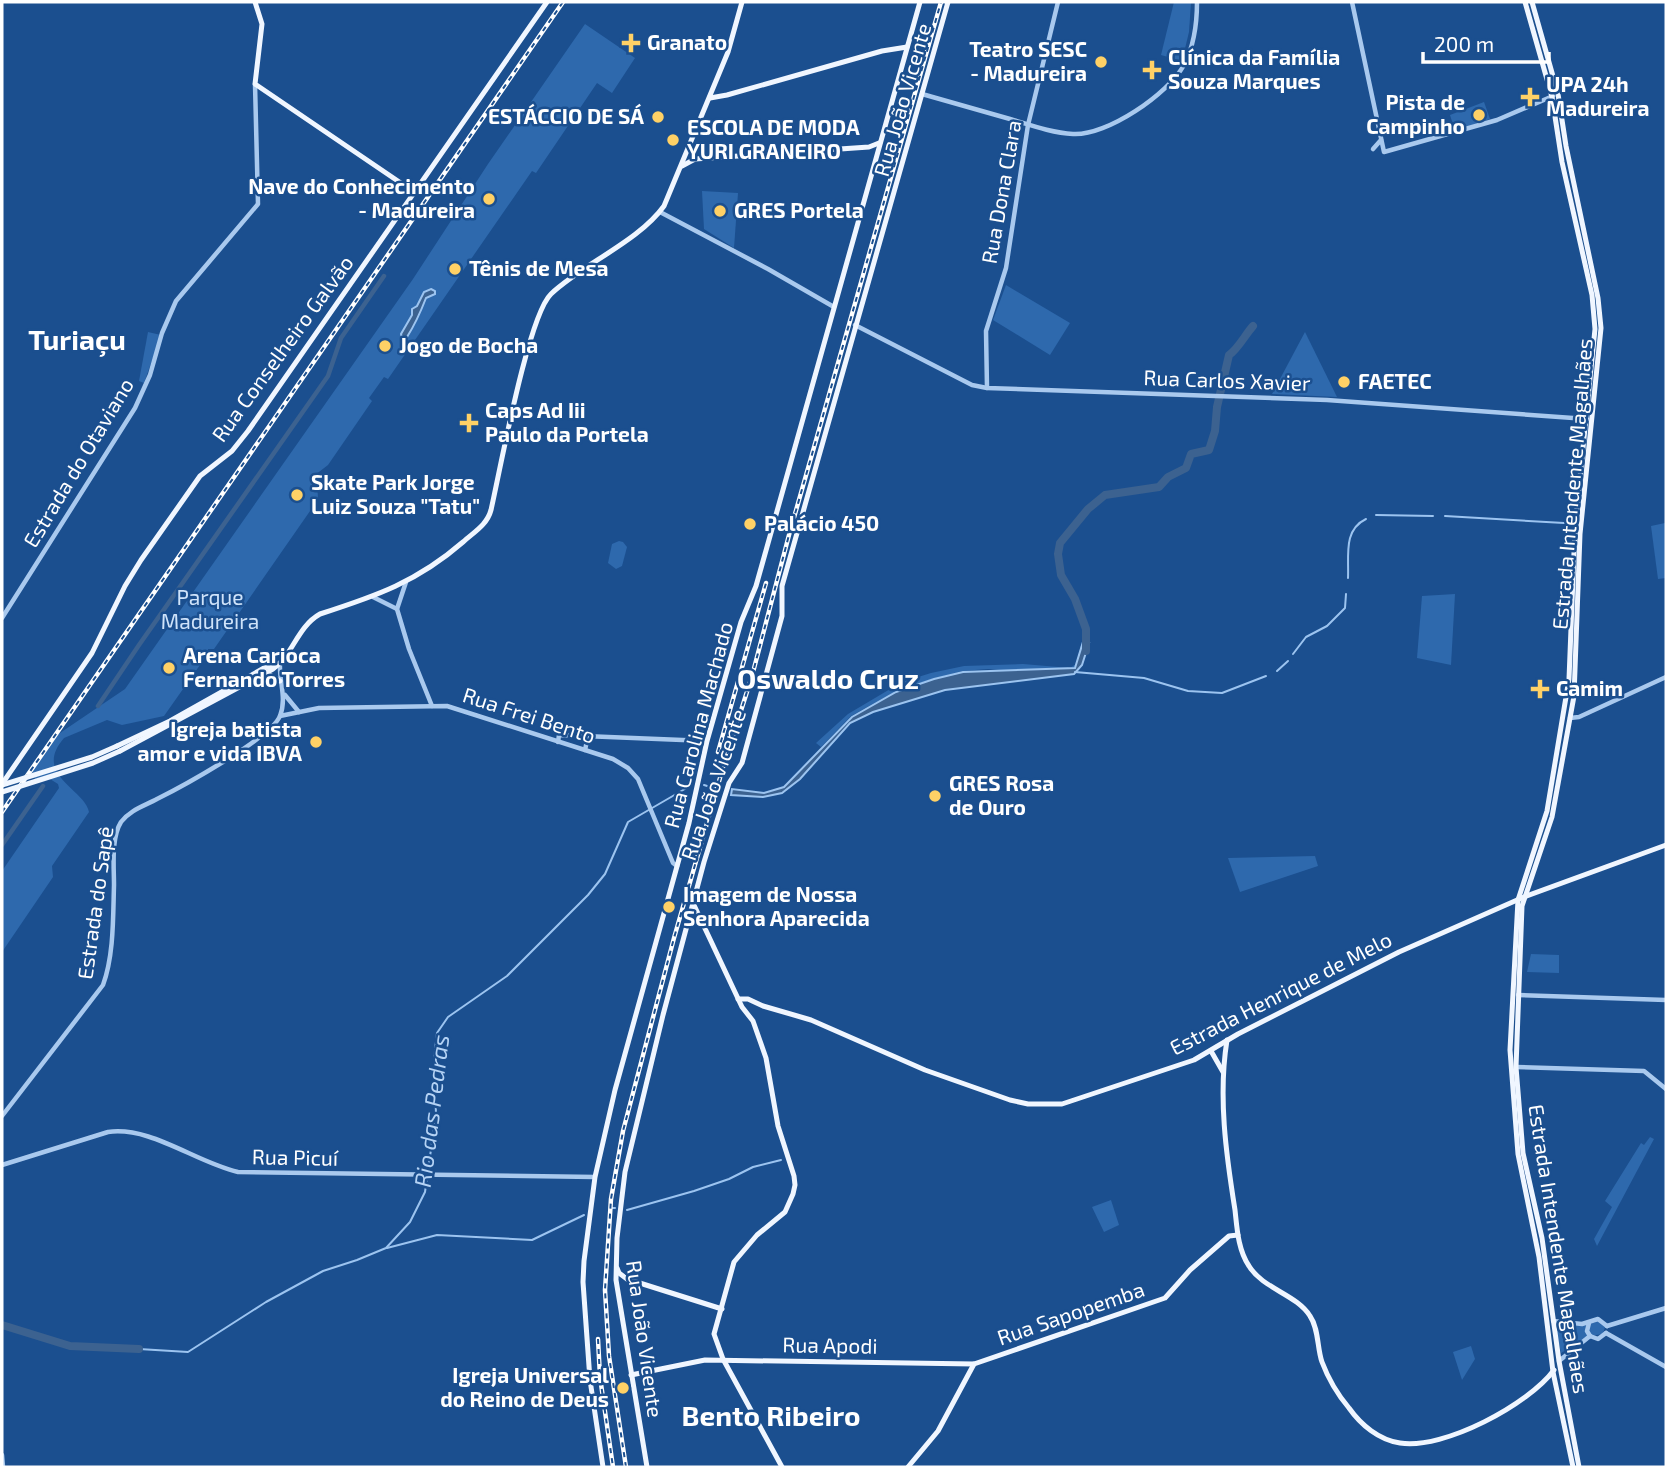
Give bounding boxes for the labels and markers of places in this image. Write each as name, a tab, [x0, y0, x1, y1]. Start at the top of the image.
place label: Granato	[647, 29, 727, 54]
marker: Granato	[621, 33, 641, 53]
place label: Teatro SESC - Madureira	[969, 36, 1087, 85]
place label: Clínica da Família Souza Marques	[1168, 44, 1340, 93]
marker: Teatro SESC - Madureira	[1093, 54, 1109, 70]
marker: Clínica da Família Souza Marques	[1142, 60, 1162, 80]
place label: UPA 24h Madureira	[1546, 71, 1649, 120]
marker: UPA 24h Madureira	[1520, 87, 1540, 107]
place label: Pista de Campinho	[1366, 89, 1465, 138]
place label: ESTÁCCIO DE SÁ	[488, 103, 644, 128]
marker: Pista de Campinho	[1471, 107, 1487, 123]
marker: ESTÁCCIO DE SÁ	[650, 109, 666, 125]
place label: ESCOLA DE MODA YURI GRANEIRO	[687, 114, 860, 163]
marker: ESCOLA DE MODA YURI GRANEIRO	[665, 132, 681, 148]
place label: Nave do Conhecimento - Madureira	[248, 173, 475, 222]
marker: Nave do Conhecimento - Madureira	[481, 191, 497, 207]
place label: GRES Portela	[734, 197, 864, 222]
marker: GRES Portela	[712, 203, 728, 219]
place label: Tênis de Mesa	[469, 255, 609, 280]
marker: Tênis de Mesa	[447, 261, 463, 277]
place label: Jogo de Bocha	[399, 332, 538, 357]
marker: Jogo de Bocha	[377, 338, 393, 354]
place label: FAETEC	[1358, 368, 1432, 393]
marker: FAETEC	[1336, 374, 1352, 390]
place label: Caps Ad Iii Paulo da Portela	[485, 397, 649, 446]
marker: Caps Ad Iii Paulo da Portela	[459, 413, 479, 433]
place label: Skate Park Jorge Luiz Souza "Tatu"	[311, 469, 480, 518]
marker: Skate Park Jorge Luiz Souza "Tatu"	[289, 487, 305, 503]
place label: Palácio 450	[764, 510, 879, 535]
marker: Palácio 450	[742, 516, 758, 532]
place label: Arena Carioca Fernando Torres	[183, 642, 345, 691]
marker: Arena Carioca Fernando Torres	[161, 660, 177, 676]
place label: Camim	[1556, 675, 1623, 700]
marker: Camim	[1530, 679, 1550, 699]
place label: Igreja batista amor e vida IBVA	[138, 716, 302, 765]
marker: Igreja batista amor e vida IBVA	[308, 734, 324, 750]
place label: GRES Rosa de Ouro	[949, 770, 1054, 819]
marker: GRES Rosa de Ouro	[927, 788, 943, 804]
place label: Imagem de Nossa Senhora Aparecida	[683, 881, 870, 930]
marker: Imagem de Nossa Senhora Aparecida	[661, 899, 677, 915]
place label: Igreja Universal do Reino de Deus	[440, 1362, 609, 1411]
marker: Igreja Universal do Reino de Deus	[615, 1380, 631, 1396]

